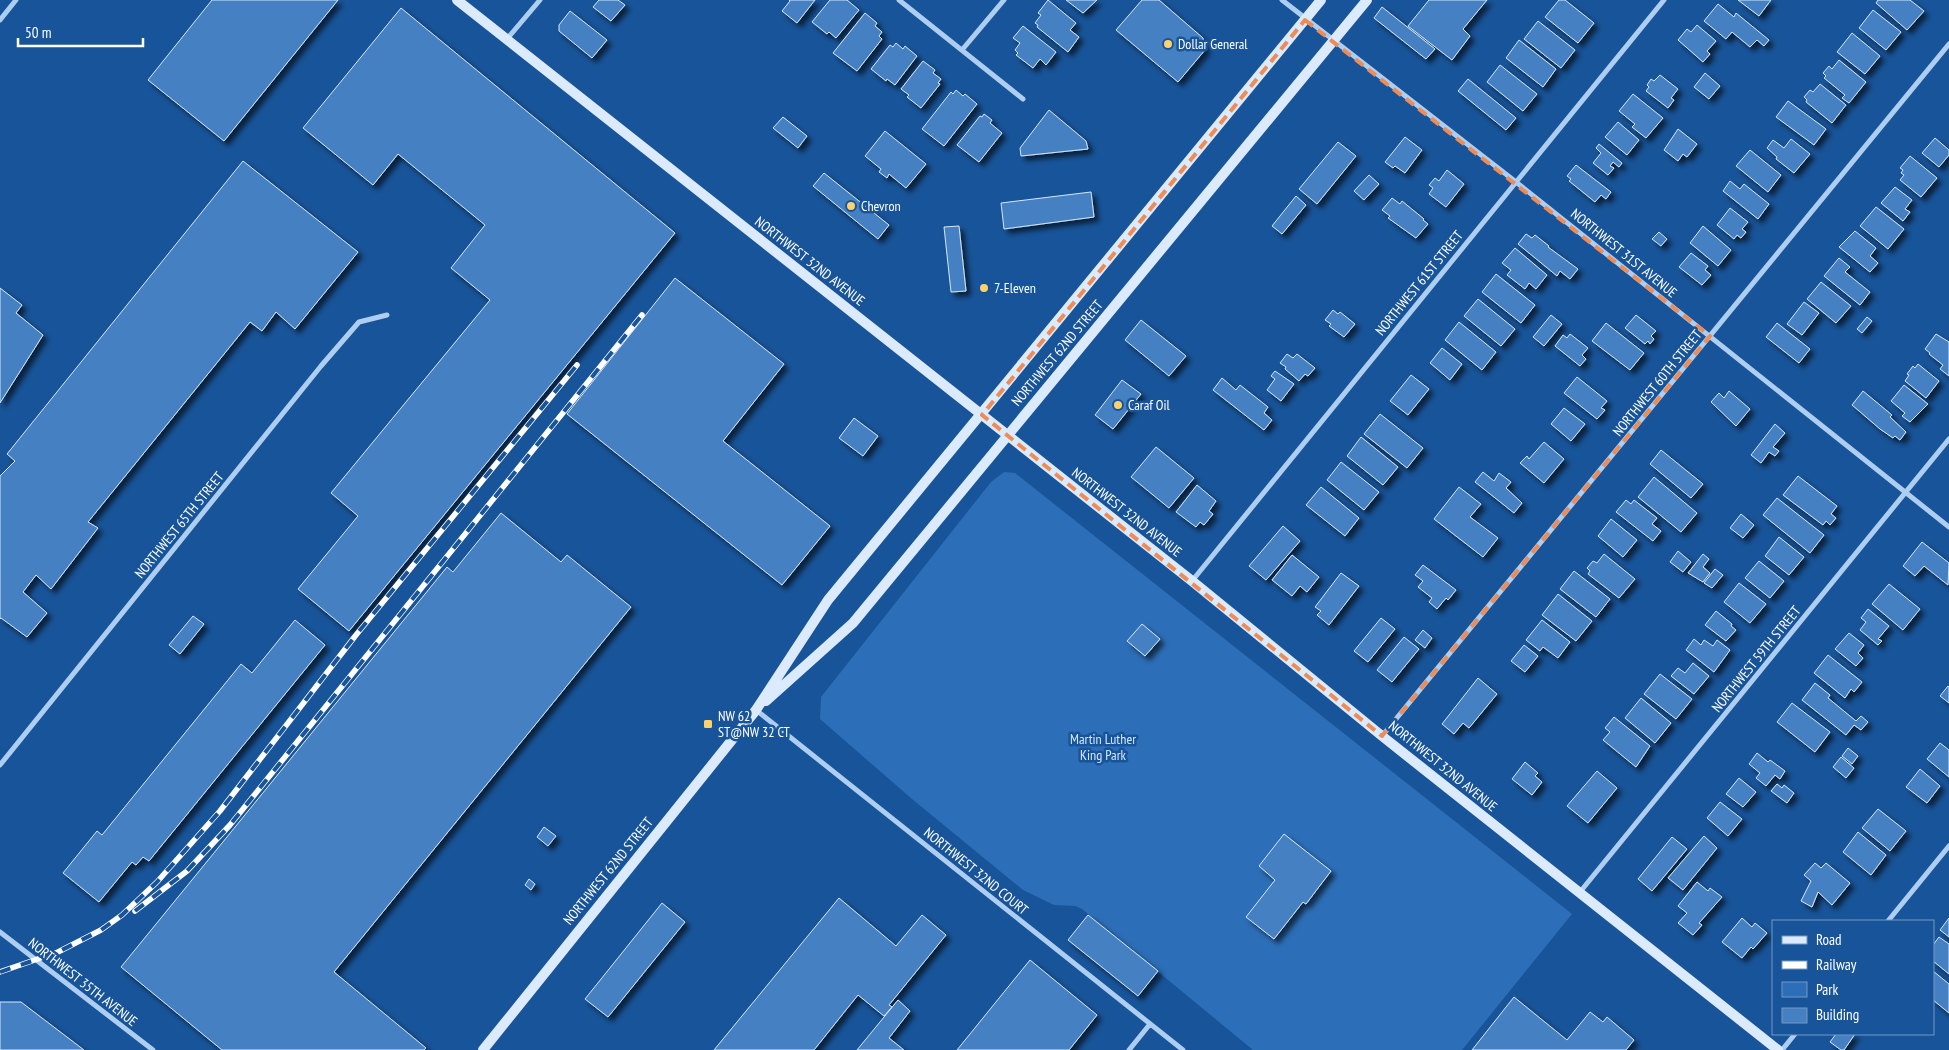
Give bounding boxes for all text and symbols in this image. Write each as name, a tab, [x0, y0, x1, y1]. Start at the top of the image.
scale bar	[18, 15, 142, 47]
text: 50 m	[25, 23, 51, 42]
place label: Dollar General	[1178, 35, 1248, 53]
marker: Dollar General	[1162, 38, 1174, 50]
place label: Chevron	[861, 197, 901, 215]
marker: Chevron	[845, 200, 857, 212]
street label: NORTHWEST 31ST AVENUE	[1567, 205, 1681, 301]
street label: NORTHWEST 32ND AVENUE	[751, 212, 869, 310]
street label: NORTHWEST 61ST STREET	[1371, 226, 1467, 339]
place label: 7-Eleven	[994, 279, 1036, 297]
marker: 7-Eleven	[978, 282, 990, 294]
street label: NORTHWEST 62ND STREET	[1007, 296, 1107, 410]
street label: NORTHWEST 60TH STREET	[1609, 326, 1706, 440]
place label: Caraf Oil	[1128, 396, 1171, 414]
marker: Caraf Oil	[1112, 399, 1124, 411]
street label: NORTHWEST 32ND AVENUE	[1068, 463, 1186, 561]
street label: NORTHWEST 65TH STREET	[131, 468, 228, 582]
street label: NORTHWEST 59TH STREET	[1708, 602, 1805, 716]
place label: NW 62 ST@NW 32 CT	[718, 707, 791, 741]
street label: NORTHWEST 32ND AVENUE	[1385, 717, 1501, 815]
marker: NW 62 ST@NW 32 CT	[702, 718, 714, 730]
park label: Martin Luther King Park	[1070, 730, 1136, 764]
street label: NORTHWEST 62ND STREET	[559, 813, 657, 928]
street label: NORTHWEST 32ND COURT	[920, 823, 1032, 919]
legend	[1772, 920, 1934, 1035]
text: Road	[1816, 930, 1842, 949]
street label: NORTHWEST 35TH AVENUE	[25, 934, 141, 1030]
text: Railway	[1816, 955, 1857, 974]
text: Park	[1816, 980, 1838, 999]
text: Building	[1816, 1005, 1859, 1024]

